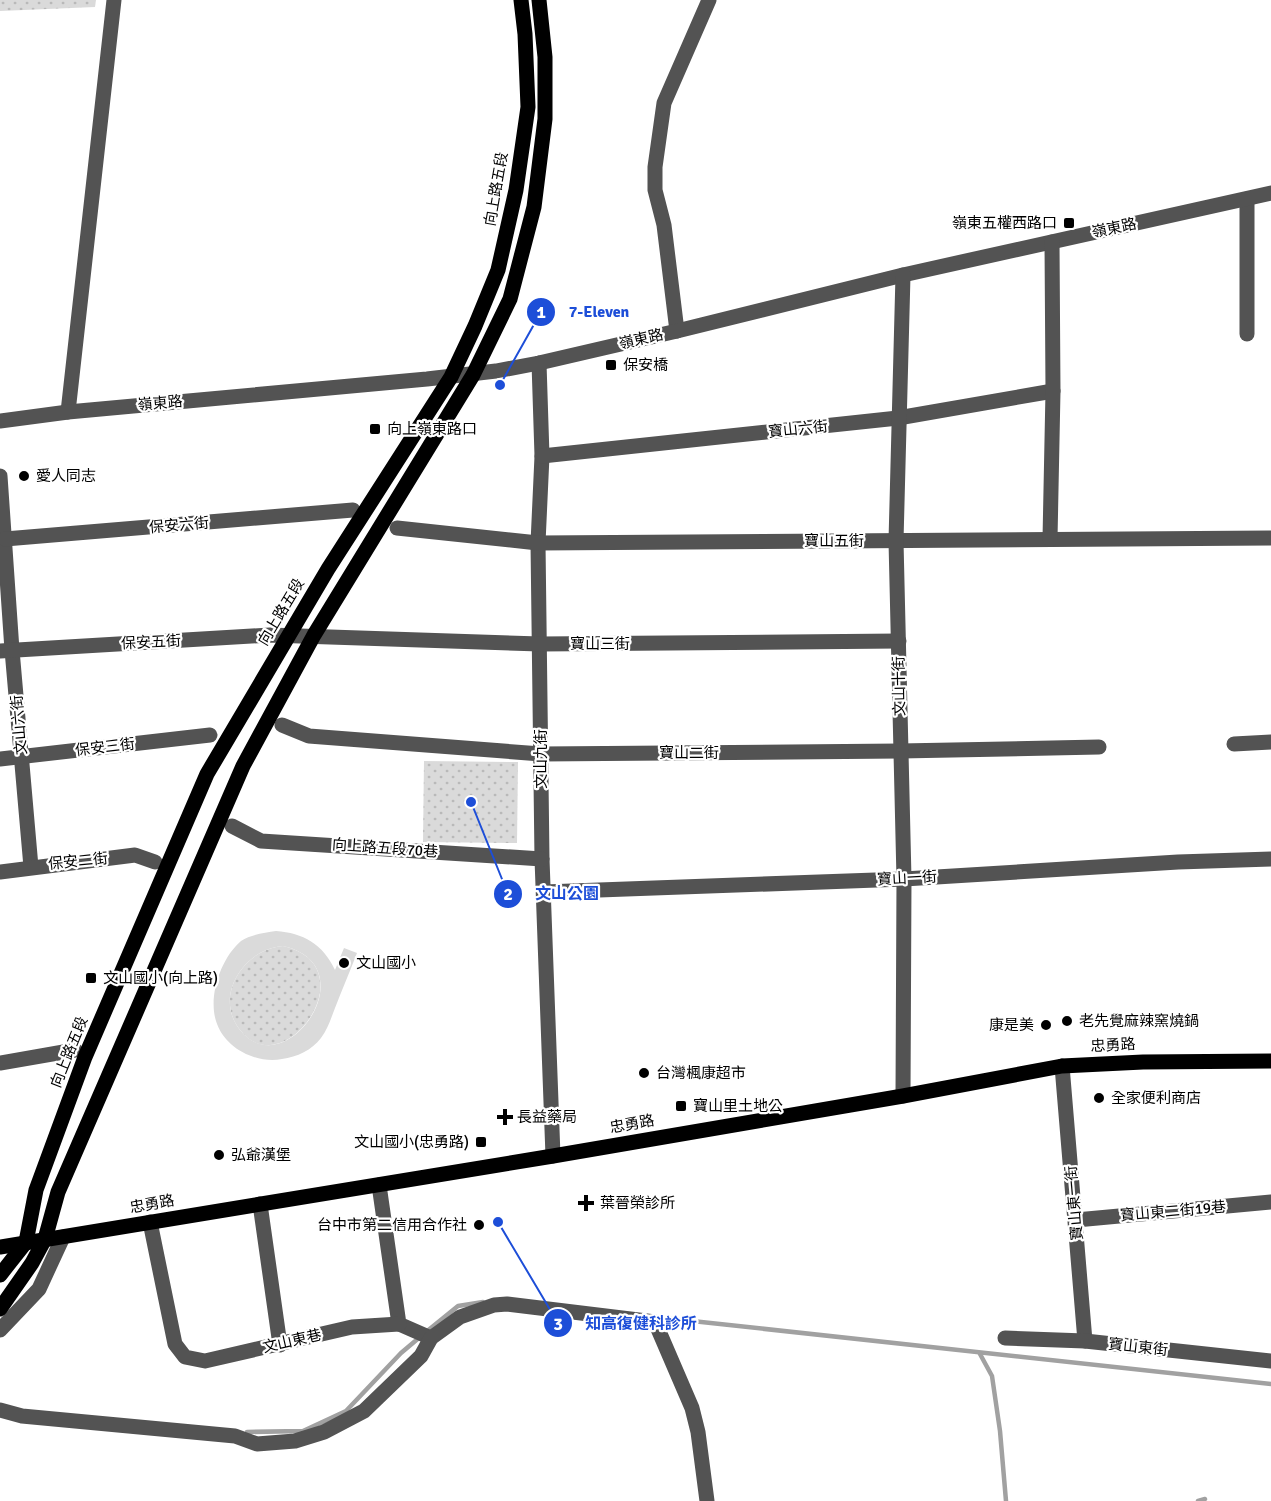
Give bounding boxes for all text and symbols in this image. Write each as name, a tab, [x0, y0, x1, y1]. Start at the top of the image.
street label: 向上路五段	[481, 150, 511, 228]
place label: 嶺東五權西路口	[952, 214, 1057, 232]
street label: 嶺東路	[1090, 215, 1138, 241]
marker: 嶺東五權西路口	[1062, 216, 1076, 230]
callout: 7-Eleven	[526, 295, 641, 329]
text: 1	[536, 301, 546, 323]
text: 7-Eleven	[569, 302, 630, 322]
street label: 嶺東路	[617, 325, 665, 353]
place label: 保安橋	[623, 356, 668, 374]
marker: 保安橋	[604, 358, 618, 372]
street label: 嶺東路	[137, 392, 183, 414]
street label: 寶山六街	[767, 417, 829, 441]
place label: 向上嶺東路口	[387, 420, 477, 438]
marker: 向上嶺東路口	[368, 422, 382, 436]
place label: 愛人同志	[36, 467, 96, 485]
marker: 愛人同志	[17, 469, 31, 483]
street label: 保安六街	[148, 513, 210, 537]
street label: 寶山五街	[804, 532, 864, 550]
street label: 向上路五段	[254, 575, 308, 649]
street label: 保安五街	[121, 631, 181, 653]
street label: 寶山三街	[570, 635, 630, 653]
street label: 文山十街	[889, 656, 909, 716]
street label: 文山六街	[7, 694, 31, 756]
street label: 文山九街	[532, 729, 550, 789]
street label: 保安三街	[74, 734, 136, 760]
street label: 寶山二街	[659, 744, 719, 762]
street label: 向上路五段70巷	[331, 835, 439, 861]
street label: 保安二街	[47, 849, 109, 873]
street label: 寶山一街	[877, 867, 937, 889]
callout: 文山公園	[493, 877, 611, 911]
text: 2	[503, 883, 513, 905]
text: 文山公園	[535, 884, 599, 904]
place label: 文山國小	[356, 954, 416, 972]
marker: 文山國小	[337, 956, 351, 970]
place label: 文山國小(向上路)	[103, 969, 218, 987]
marker: 文山國小(向上路)	[84, 971, 98, 985]
place label: 老先覺麻辣窯燒鍋	[1079, 1012, 1199, 1030]
street label: 向上路五段	[47, 1014, 91, 1090]
marker: 老先覺麻辣窯燒鍋	[1060, 1014, 1074, 1028]
place label: 康是美	[989, 1016, 1034, 1034]
marker: 康是美	[1039, 1018, 1053, 1032]
street label: 忠勇路	[1090, 1035, 1136, 1055]
place label: 台灣楓康超市	[656, 1064, 746, 1082]
marker: 台灣楓康超市	[637, 1066, 651, 1080]
place label: 全家便利商店	[1111, 1089, 1201, 1107]
marker: 全家便利商店	[1092, 1091, 1106, 1105]
place label: 寶山里土地公	[693, 1097, 783, 1115]
marker: 寶山里土地公	[674, 1099, 688, 1113]
place label: 長益藥局	[517, 1108, 577, 1126]
marker: 長益藥局	[498, 1110, 512, 1124]
street label: 忠勇路	[608, 1111, 656, 1137]
place label: 文山國小(忠勇路)	[354, 1133, 469, 1151]
marker: 文山國小(忠勇路)	[474, 1135, 488, 1149]
place label: 弘爺漢堡	[231, 1146, 291, 1164]
marker: 弘爺漢堡	[212, 1148, 226, 1162]
street label: 寶山東一街	[1062, 1165, 1086, 1241]
street label: 忠勇路	[128, 1191, 176, 1217]
marker: 葉晉榮診所	[577, 1194, 595, 1212]
place label: 葉晉榮診所	[600, 1194, 675, 1212]
street label: 寶山東二街19巷	[1119, 1197, 1227, 1225]
place label: 台中市第二信用合作社	[317, 1216, 467, 1234]
marker: 台中市第二信用合作社	[472, 1218, 486, 1232]
callout: 知高復健科診所	[543, 1306, 709, 1340]
text: 3	[553, 1313, 563, 1335]
text: 知高復健科診所	[585, 1314, 697, 1334]
street label: 文山東巷	[261, 1325, 323, 1357]
street label: 寶山東街	[1107, 1335, 1169, 1359]

